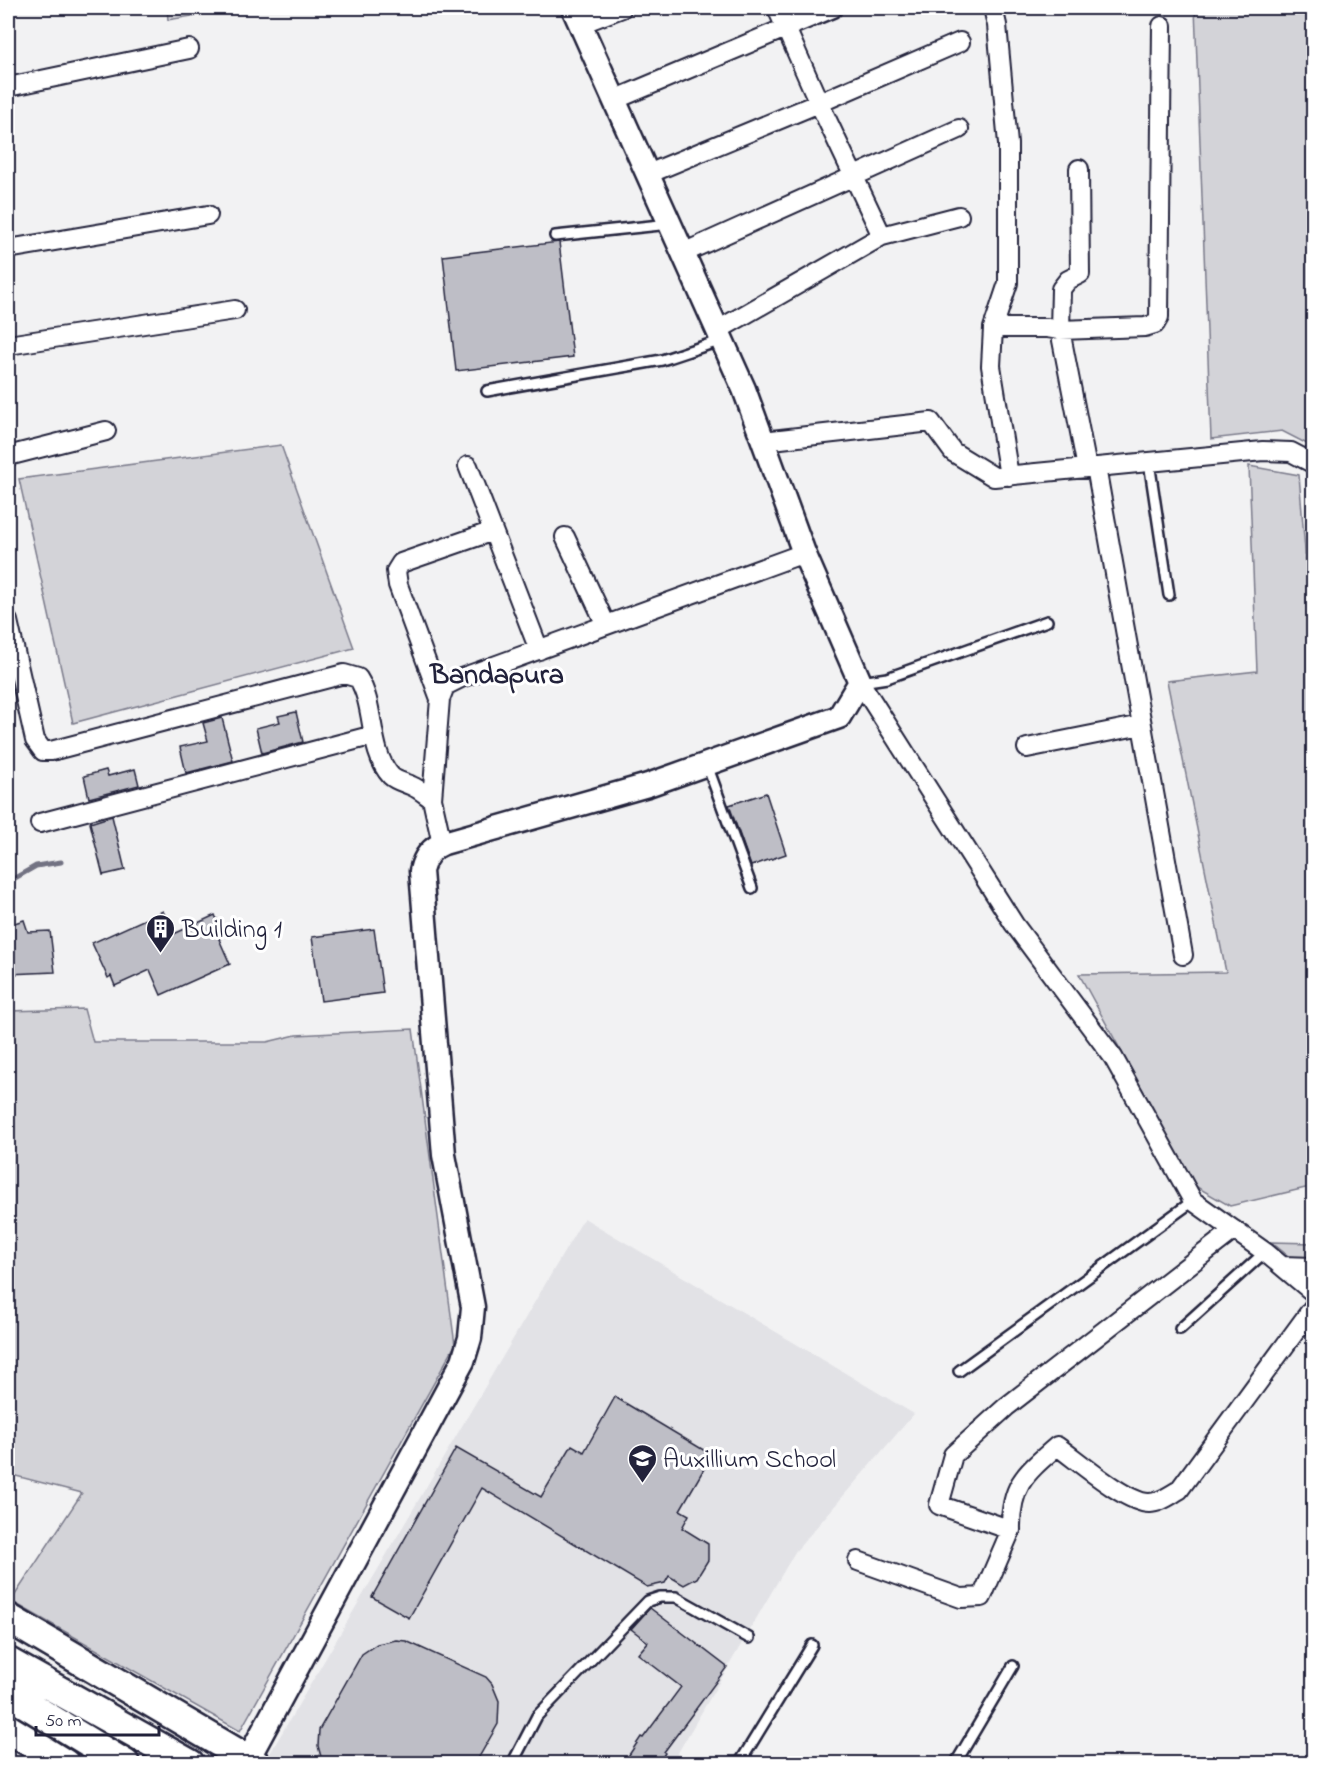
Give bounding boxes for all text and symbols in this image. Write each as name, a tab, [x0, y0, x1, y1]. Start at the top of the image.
district label: Bandapura	[428, 656, 564, 697]
building icon: Building 1	[145, 912, 177, 954]
place label: Building 1	[181, 912, 282, 950]
school or university icon: Auxillium School	[626, 1442, 658, 1484]
place label: Auxillium School	[663, 1442, 836, 1480]
scale bar	[36, 1699, 159, 1737]
text: 50 m	[45, 1709, 82, 1735]

